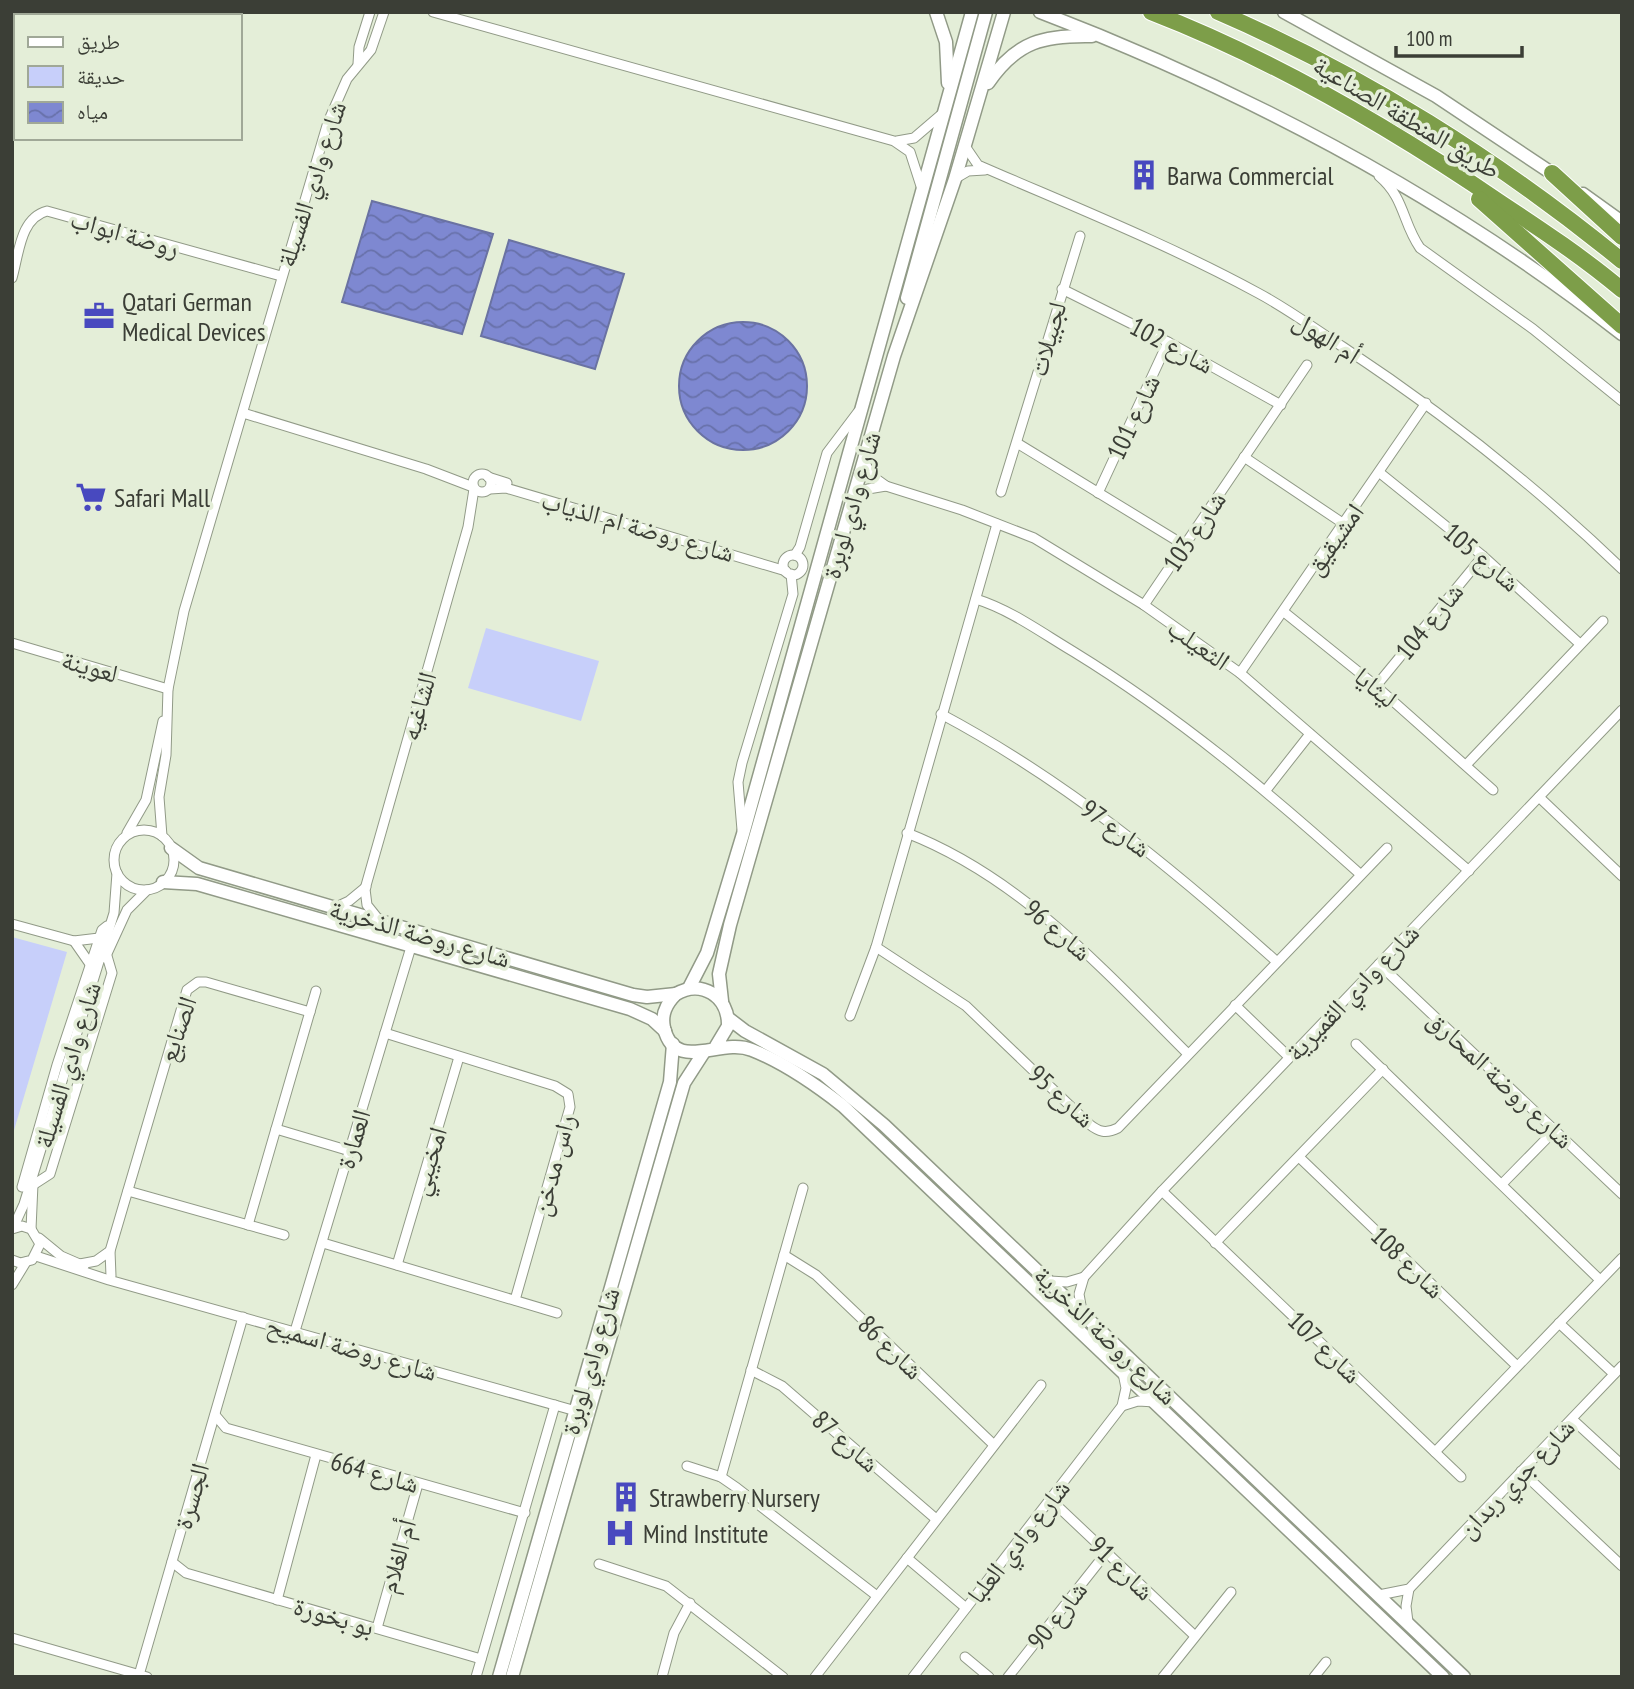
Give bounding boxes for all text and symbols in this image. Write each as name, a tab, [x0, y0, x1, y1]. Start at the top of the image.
legend	[14, 14, 242, 140]
scale bar	[1396, 14, 1522, 58]
text: 100 m	[1406, 25, 1452, 52]
text: طريق	[77, 28, 120, 55]
street label: طريق المنطقة الصناعية	[1307, 48, 1507, 186]
text: حديقة	[77, 63, 125, 90]
street label: شارع وادي الفسيلة	[269, 97, 358, 272]
text: مياه	[77, 98, 108, 125]
building icon: Barwa Commercial	[1127, 158, 1161, 192]
place label: Barwa Commercial	[1167, 159, 1334, 192]
street label: روضة ابواب	[67, 202, 183, 264]
place label: Qatari German Medical Devices	[122, 285, 265, 348]
street label: لجبيلات	[1021, 298, 1073, 380]
office icon: Qatari German Medical Devices	[82, 299, 116, 333]
street label: أم الهول	[1286, 303, 1367, 373]
street label: شارع 102	[1124, 309, 1220, 381]
street label: شارع 101	[1099, 369, 1167, 465]
street label: شارع وادي لوبرة	[814, 428, 892, 584]
supermarket icon: Safari Mall	[74, 480, 108, 514]
place label: Safari Mall	[114, 481, 210, 514]
street label: شارع روضة ام الذياب	[537, 483, 738, 571]
street label: شارع 103	[1155, 484, 1233, 578]
street label: امشيقيق	[1297, 496, 1371, 582]
street label: شارع 105	[1437, 515, 1527, 599]
street label: شارع 104	[1388, 576, 1470, 666]
street label: الثعيلب	[1161, 611, 1237, 677]
street label: لعوينة	[58, 642, 122, 690]
street label: ليثايا	[1348, 659, 1404, 715]
street label: الشاغيه	[393, 668, 443, 744]
street label: شارع 97	[1075, 792, 1157, 864]
street label: شارع روضة الذخرية	[326, 891, 514, 975]
street label: شارع 96	[1017, 892, 1099, 968]
street label: شارع وادي القميرية	[1278, 916, 1429, 1071]
street label: شارع وادي الفسيلة	[26, 978, 112, 1153]
street label: الصنايع	[150, 992, 205, 1067]
street label: شارع روضة المحارق	[1421, 1003, 1581, 1155]
street label: شارع 95	[1022, 1058, 1102, 1134]
street label: العمارة	[328, 1105, 378, 1173]
street label: راس مدخن	[524, 1110, 582, 1220]
street label: امخيبي	[402, 1123, 458, 1201]
street label: شارع 108	[1364, 1219, 1452, 1305]
street label: شارع روضة الذخرية	[1027, 1258, 1185, 1412]
street label: شارع وادي لوبرة	[553, 1284, 631, 1440]
street label: شارع 107	[1281, 1304, 1369, 1390]
street label: شارع روضة اسميح	[263, 1308, 441, 1389]
street label: شارع 86	[851, 1308, 931, 1386]
street label: شارع 87	[806, 1403, 886, 1479]
street label: شارع جري ربدان	[1450, 1411, 1585, 1548]
street label: شارع 664	[327, 1444, 423, 1500]
street label: الجسرة	[166, 1459, 216, 1533]
street label: شارع وادي العلبا	[959, 1472, 1080, 1613]
building icon: Strawberry Nursery	[609, 1480, 643, 1514]
place label: Strawberry Nursery	[649, 1481, 820, 1514]
street label: أم الغلام	[371, 1515, 425, 1597]
hospital icon: Mind Institute	[603, 1516, 637, 1550]
place label: Mind Institute	[643, 1517, 769, 1550]
street label: شارع 91	[1082, 1529, 1162, 1607]
street label: شارع 90	[1020, 1574, 1094, 1656]
street label: بو بخورة	[290, 1589, 378, 1643]

